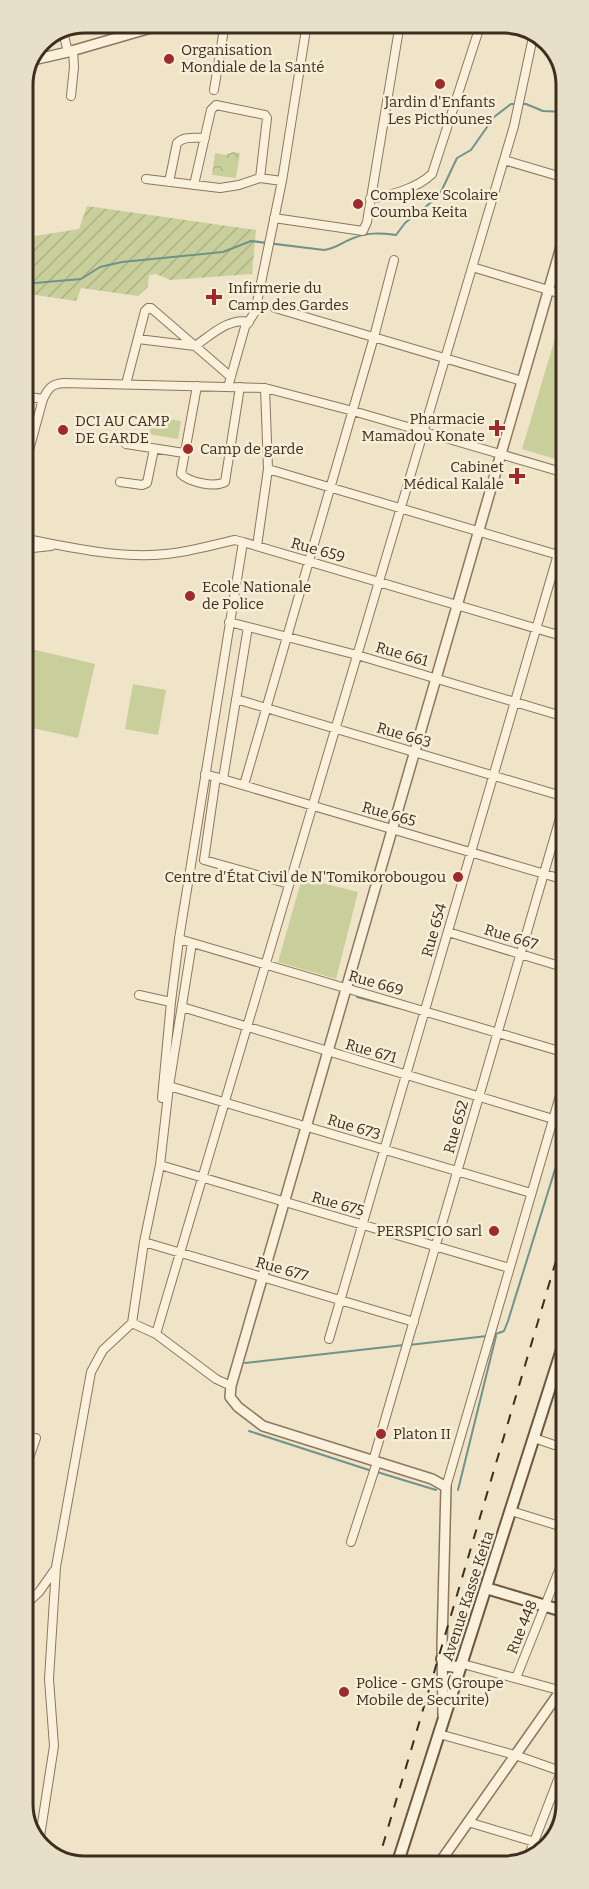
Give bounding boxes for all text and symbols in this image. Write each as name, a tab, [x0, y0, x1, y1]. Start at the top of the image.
place label: Organisation Mondiale de la Santé	[181, 41, 324, 76]
marker: Organisation Mondiale de la Santé	[162, 52, 176, 66]
marker: Jardin d'Enfants Les Picthounes	[433, 77, 447, 91]
place label: Jardin d'Enfants Les Picthounes	[383, 93, 496, 128]
place label: Complexe Scolaire Coumba Keita	[370, 186, 498, 221]
marker: Complexe Scolaire Coumba Keita	[351, 197, 365, 211]
place label: Infirmerie du Camp des Gardes	[228, 279, 349, 314]
marker: Infirmerie du Camp des Gardes	[205, 288, 223, 306]
place label: Pharmacie Mamadou Konate	[362, 410, 485, 445]
place label: DCI AU CAMP DE GARDE	[75, 412, 169, 447]
marker: Pharmacie Mamadou Konate	[490, 421, 504, 435]
marker: DCI AU CAMP DE GARDE	[56, 423, 70, 437]
place label: Camp de garde	[200, 440, 304, 458]
marker: Camp de garde	[181, 442, 195, 456]
place label: Cabinet Médical Kalale	[403, 458, 505, 493]
marker: Cabinet Médical Kalale	[508, 467, 526, 485]
street label: Rue 659	[289, 534, 347, 566]
place label: Ecole Nationale de Police	[202, 578, 311, 613]
marker: Ecole Nationale de Police	[183, 589, 197, 603]
street label: Rue 661	[374, 638, 430, 670]
street label: Rue 663	[375, 719, 433, 751]
street label: Rue 665	[360, 798, 418, 830]
place label: Centre d'État Civil de N'Tomikorobougou	[165, 868, 446, 886]
marker: Centre d'État Civil de N'Tomikorobougou	[451, 870, 465, 884]
street label: Rue 654	[418, 901, 450, 959]
street label: Rue 667	[482, 920, 540, 954]
street label: Rue 669	[346, 967, 406, 999]
street label: Rue 671	[343, 1035, 399, 1067]
street label: Rue 652	[440, 1098, 472, 1156]
street label: Rue 673	[325, 1110, 383, 1144]
street label: Rue 675	[310, 1188, 366, 1220]
place label: PERSPICIO sarl	[376, 1222, 482, 1240]
marker: PERSPICIO sarl	[487, 1224, 501, 1238]
street label: Rue 677	[254, 1253, 311, 1285]
place label: Platon II	[393, 1425, 451, 1443]
marker: Platon II	[374, 1427, 388, 1441]
street label: Avenue Kasse Keita	[438, 1529, 498, 1663]
street label: Rue 448	[503, 1597, 541, 1657]
place label: Police - GMS (Groupe Mobile de Securite)	[356, 1674, 504, 1709]
marker: Police - GMS (Groupe Mobile de Securite)	[337, 1685, 351, 1699]

